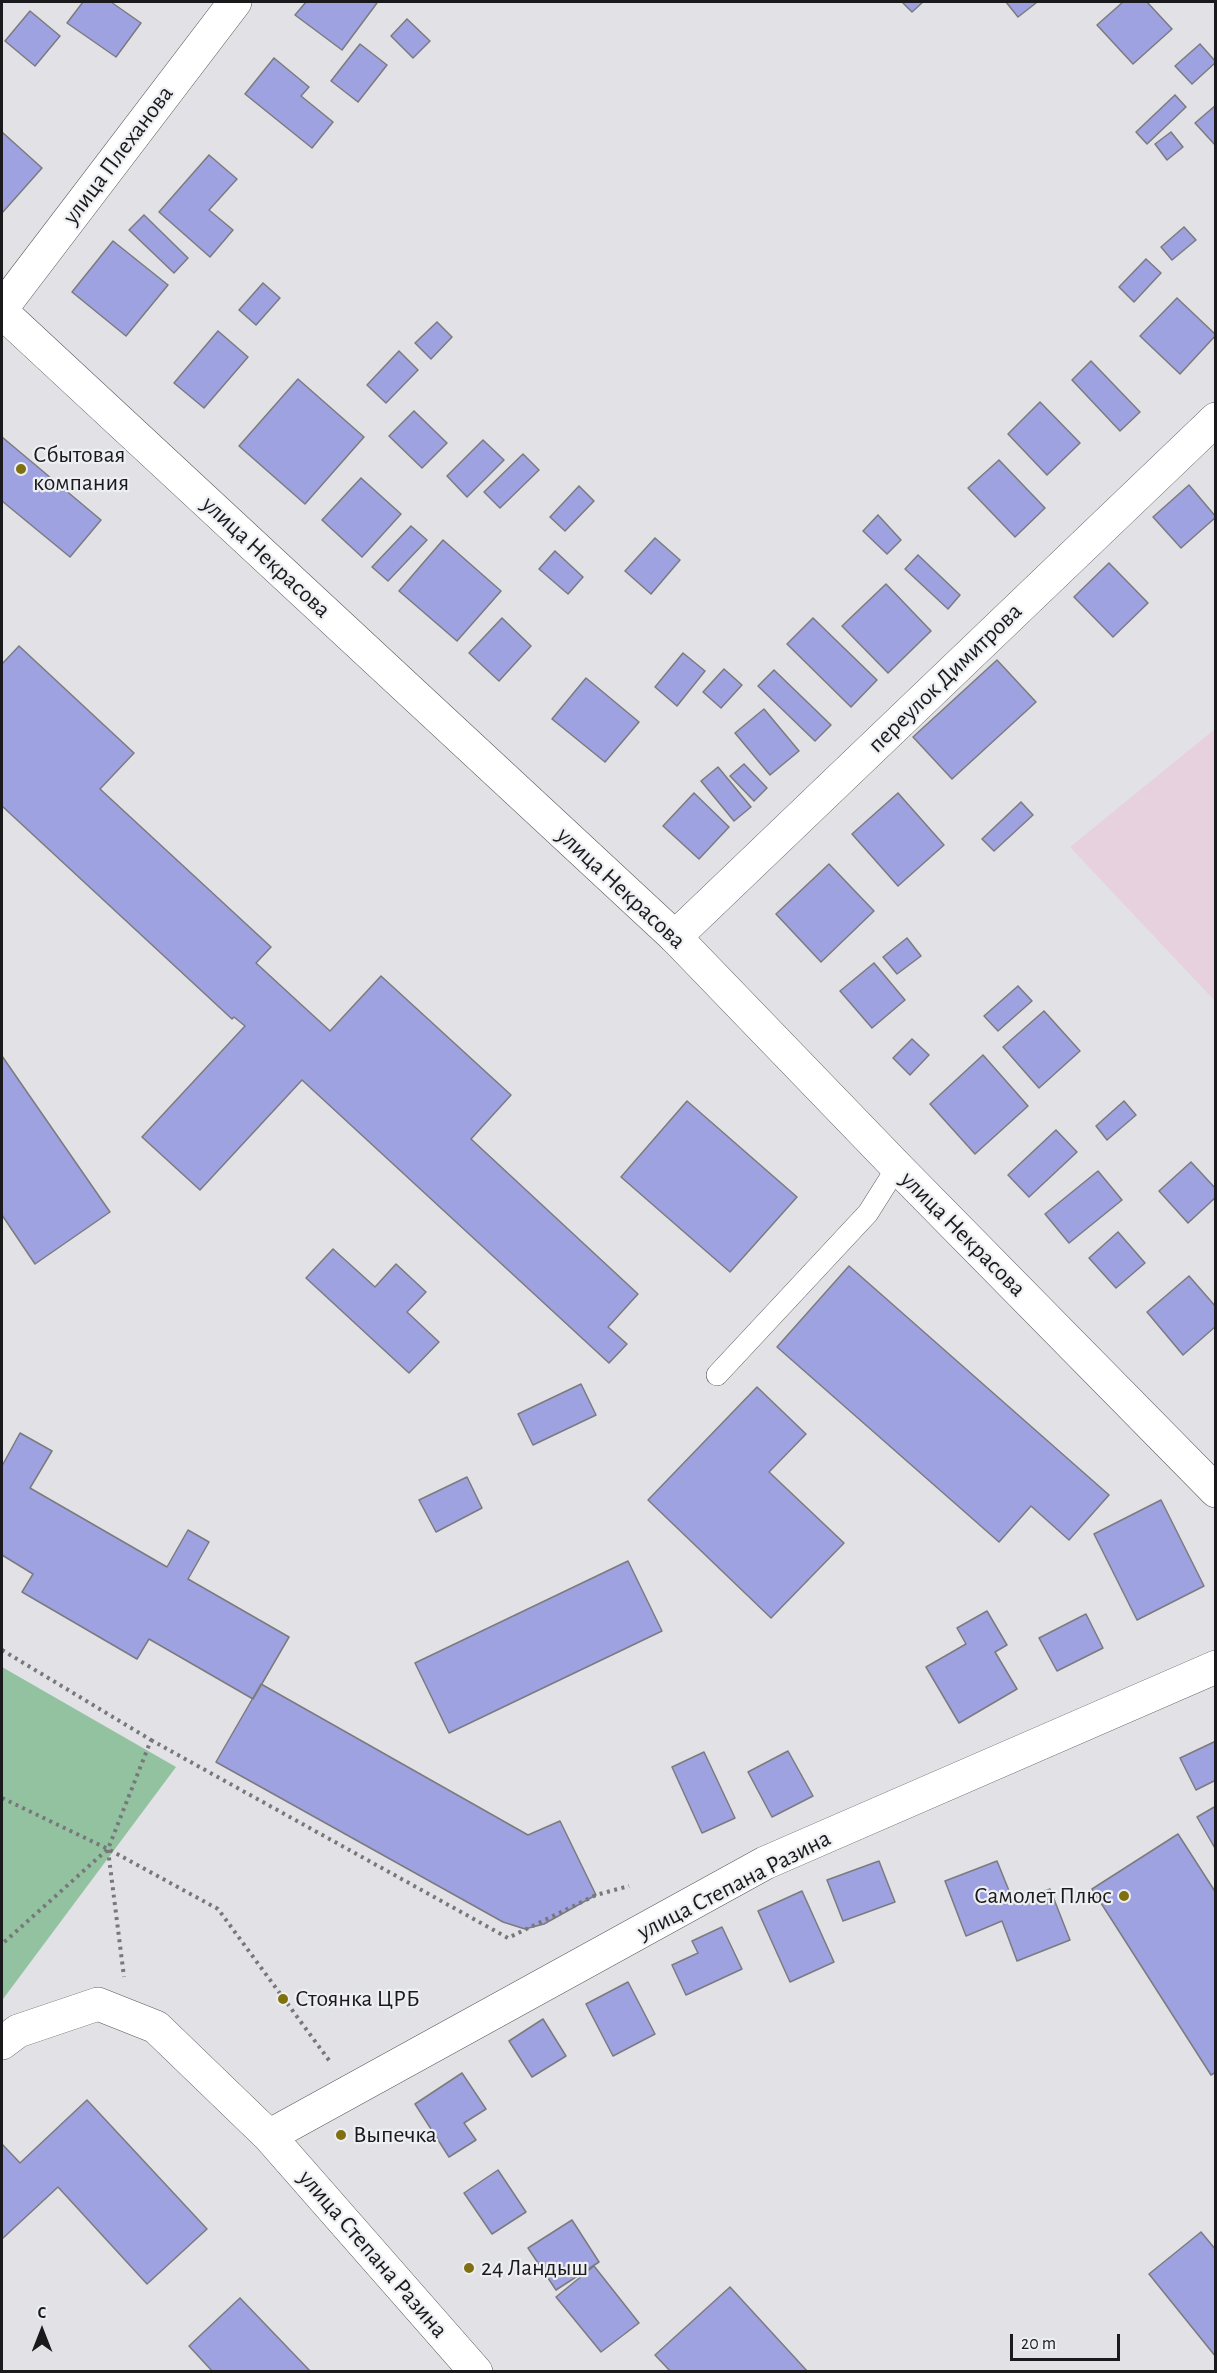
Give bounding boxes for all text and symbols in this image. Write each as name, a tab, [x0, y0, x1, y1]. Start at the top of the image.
street label: улица Плеханова	[56, 80, 180, 230]
place label: Сбытовая компания	[33, 441, 129, 497]
marker: Сбытовая компания	[14, 462, 28, 476]
street label: улица Некрасова	[195, 490, 337, 624]
street label: переулок Димитрова	[862, 597, 1028, 759]
street label: улица Некрасова	[550, 821, 692, 955]
street label: улица Некрасова	[894, 1165, 1032, 1303]
street label: улица Степана Разина	[632, 1824, 836, 1946]
place label: Самолет Плюс	[974, 1882, 1112, 1910]
marker: Самолет Плюс	[1117, 1889, 1131, 1903]
place label: Стоянка ЦРБ	[295, 1985, 420, 2013]
marker: Стоянка ЦРБ	[276, 1992, 290, 2006]
place label: Выпечка	[353, 2121, 437, 2149]
marker: Выпечка	[334, 2128, 348, 2142]
street label: улица Степана Разина	[292, 2164, 454, 2344]
place label: 24 Ландыш	[481, 2254, 588, 2282]
marker: 24 Ландыш	[462, 2261, 476, 2275]
north arrow	[12, 2301, 72, 2361]
text: С	[38, 2305, 46, 2321]
scale bar	[1013, 2322, 1122, 2360]
text: 20 m	[1021, 2335, 1056, 2353]

